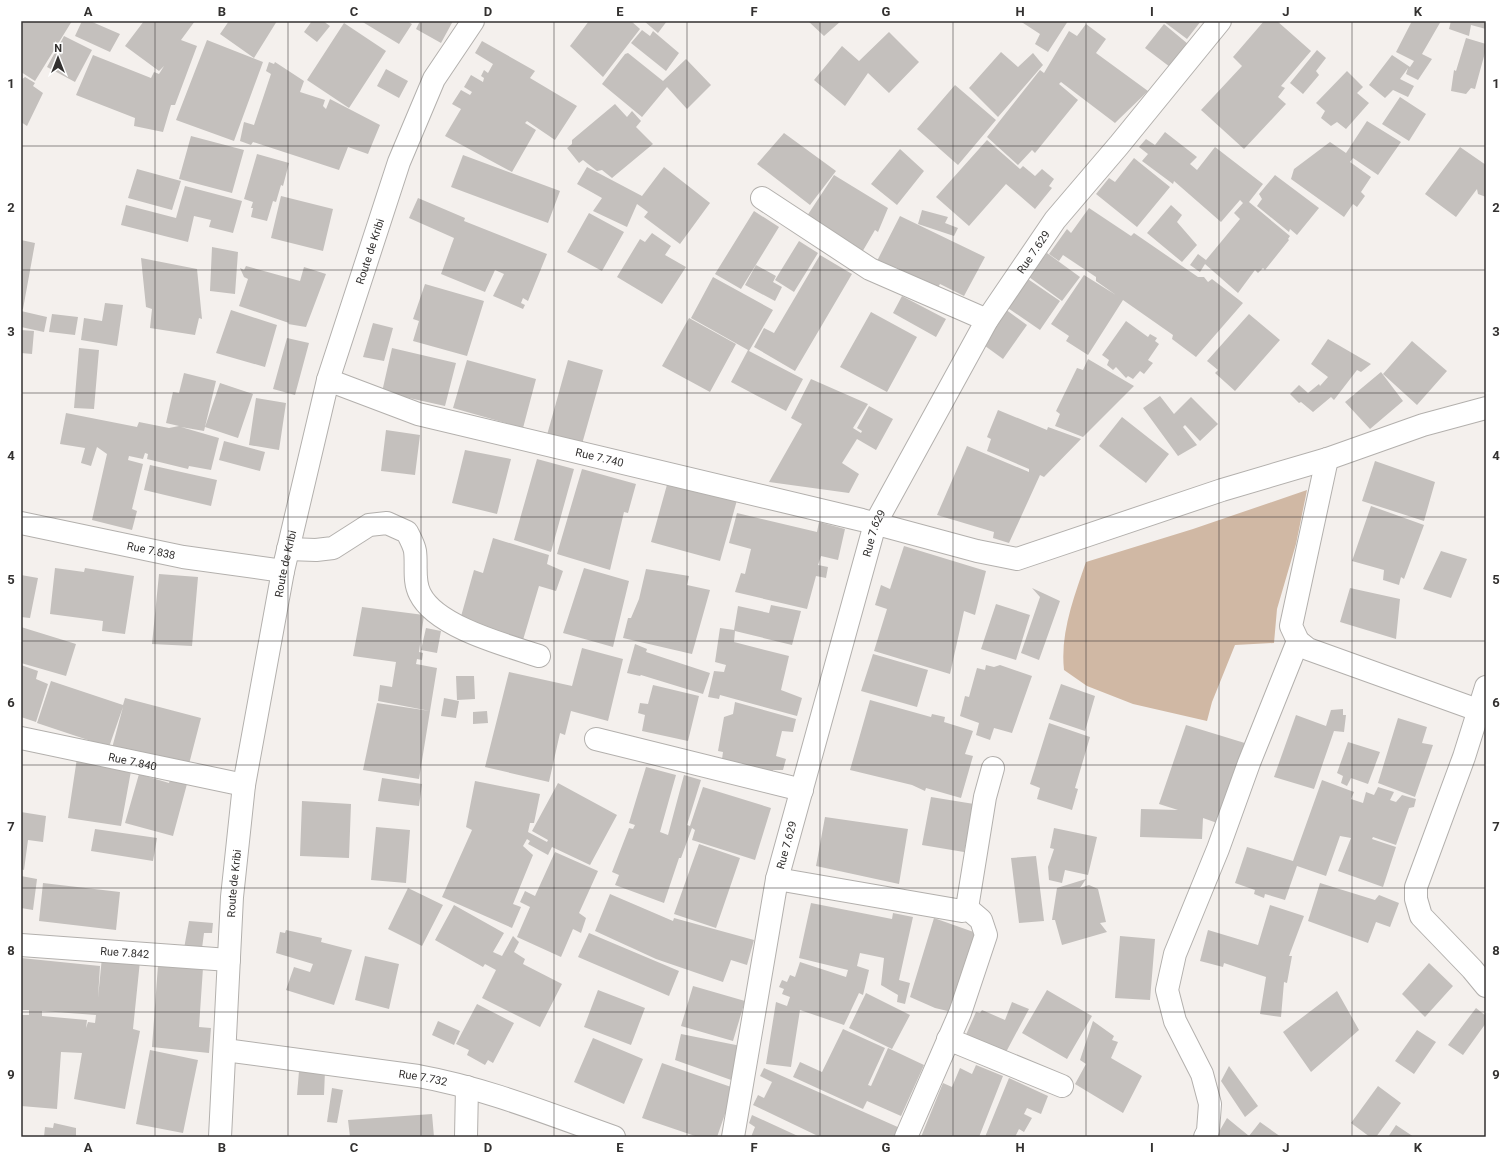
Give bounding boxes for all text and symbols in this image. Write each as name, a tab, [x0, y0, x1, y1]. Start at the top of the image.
text: A	[84, 4, 93, 19]
text: B	[218, 4, 226, 19]
text: C	[350, 4, 359, 19]
text: D	[484, 4, 492, 19]
text: E	[616, 4, 624, 19]
text: F	[750, 4, 758, 19]
text: G	[882, 4, 891, 19]
text: H	[1015, 4, 1025, 19]
text: I	[1150, 4, 1154, 19]
text: J	[1282, 4, 1290, 19]
text: K	[1414, 4, 1423, 19]
north arrow	[38, 38, 78, 78]
text: N	[54, 42, 62, 55]
text: 1	[7, 76, 15, 91]
text: 1	[1492, 76, 1500, 91]
text: 2	[7, 200, 15, 215]
text: 2	[1492, 200, 1500, 215]
street label: Route de Kribi	[353, 217, 387, 286]
street label: Rue 7.629	[1014, 228, 1052, 276]
text: 3	[7, 324, 15, 339]
text: 3	[1492, 324, 1500, 339]
street label: Rue 7.740	[574, 445, 625, 469]
text: 4	[7, 448, 15, 463]
text: 4	[1492, 448, 1500, 463]
street label: Rue 7.629	[860, 507, 888, 558]
street label: Route de Kribi	[272, 529, 299, 598]
street label: Rue 7.838	[126, 539, 177, 562]
text: 5	[7, 572, 15, 587]
text: 5	[1492, 572, 1500, 587]
text: 6	[7, 695, 15, 710]
text: 6	[1492, 695, 1500, 710]
street label: Rue 7.840	[107, 750, 158, 773]
text: 7	[7, 819, 15, 834]
text: 7	[1492, 819, 1500, 834]
street label: Rue 7.629	[774, 820, 799, 870]
street label: Route de Kribi	[224, 849, 244, 918]
text: 8	[7, 943, 15, 958]
text: 8	[1492, 943, 1500, 958]
street label: Rue 7.842	[100, 944, 150, 961]
text: 9	[7, 1067, 15, 1082]
street label: Rue 7.732	[398, 1067, 449, 1088]
text: 9	[1492, 1067, 1500, 1082]
text: A	[84, 1140, 93, 1155]
text: B	[218, 1140, 226, 1155]
text: C	[350, 1140, 359, 1155]
text: D	[484, 1140, 492, 1155]
text: E	[616, 1140, 624, 1155]
text: F	[750, 1140, 758, 1155]
text: G	[882, 1140, 891, 1155]
text: H	[1015, 1140, 1025, 1155]
text: I	[1150, 1140, 1154, 1155]
text: J	[1282, 1140, 1290, 1155]
text: K	[1414, 1140, 1423, 1155]

